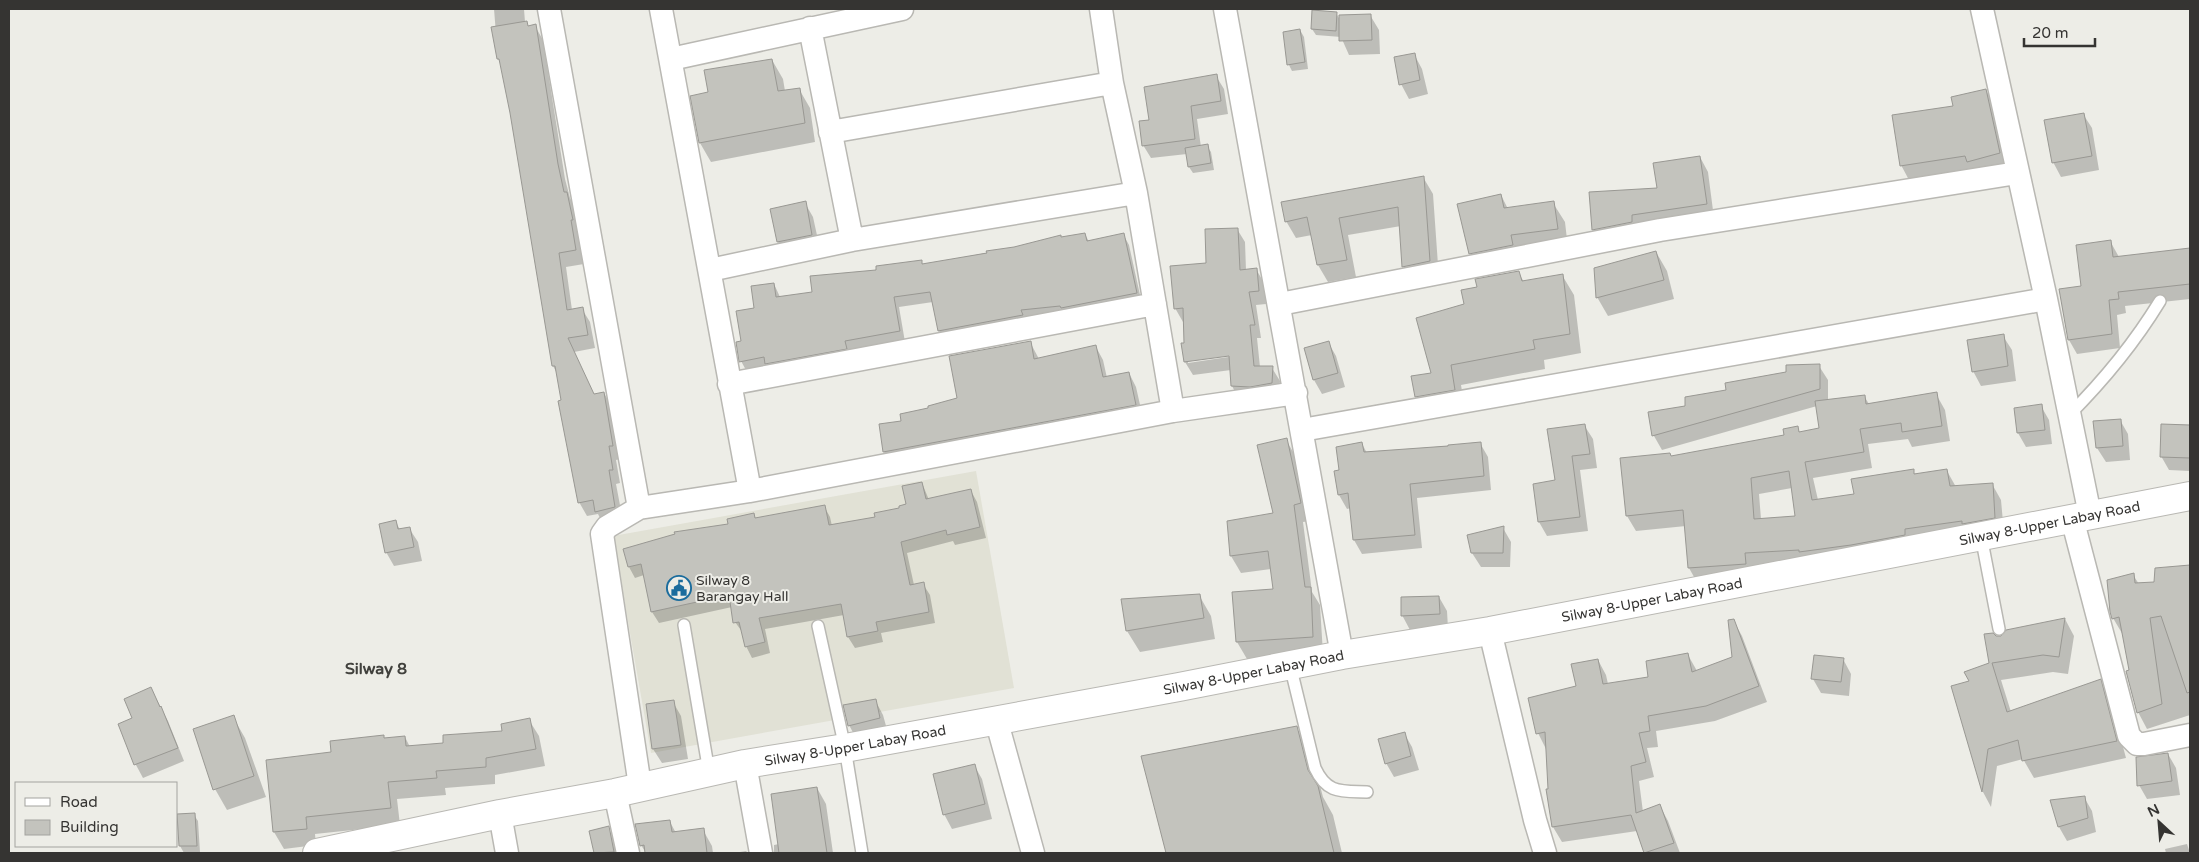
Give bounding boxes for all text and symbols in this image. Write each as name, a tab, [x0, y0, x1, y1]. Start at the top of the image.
scale bar	[2024, 15, 2095, 47]
text: 20 m	[2032, 24, 2069, 42]
street label: Silway 8-Upper Labay Road	[1958, 498, 2142, 549]
place label: Silway 8 Barangay Hall	[696, 572, 788, 605]
street label: Silway 8-Upper Labay Road	[1560, 574, 1744, 626]
public building icon: Silway 8 Barangay Hall	[666, 575, 692, 601]
street label: Silway 8-Upper Labay Road	[1162, 647, 1346, 699]
district label: Silway 8	[345, 659, 407, 679]
street label: Silway 8-Upper Labay Road	[763, 722, 947, 770]
legend	[15, 782, 178, 847]
text: Road	[60, 793, 98, 811]
north arrow	[2134, 797, 2184, 847]
text: N	[2145, 801, 2162, 821]
text: Building	[60, 818, 119, 836]

